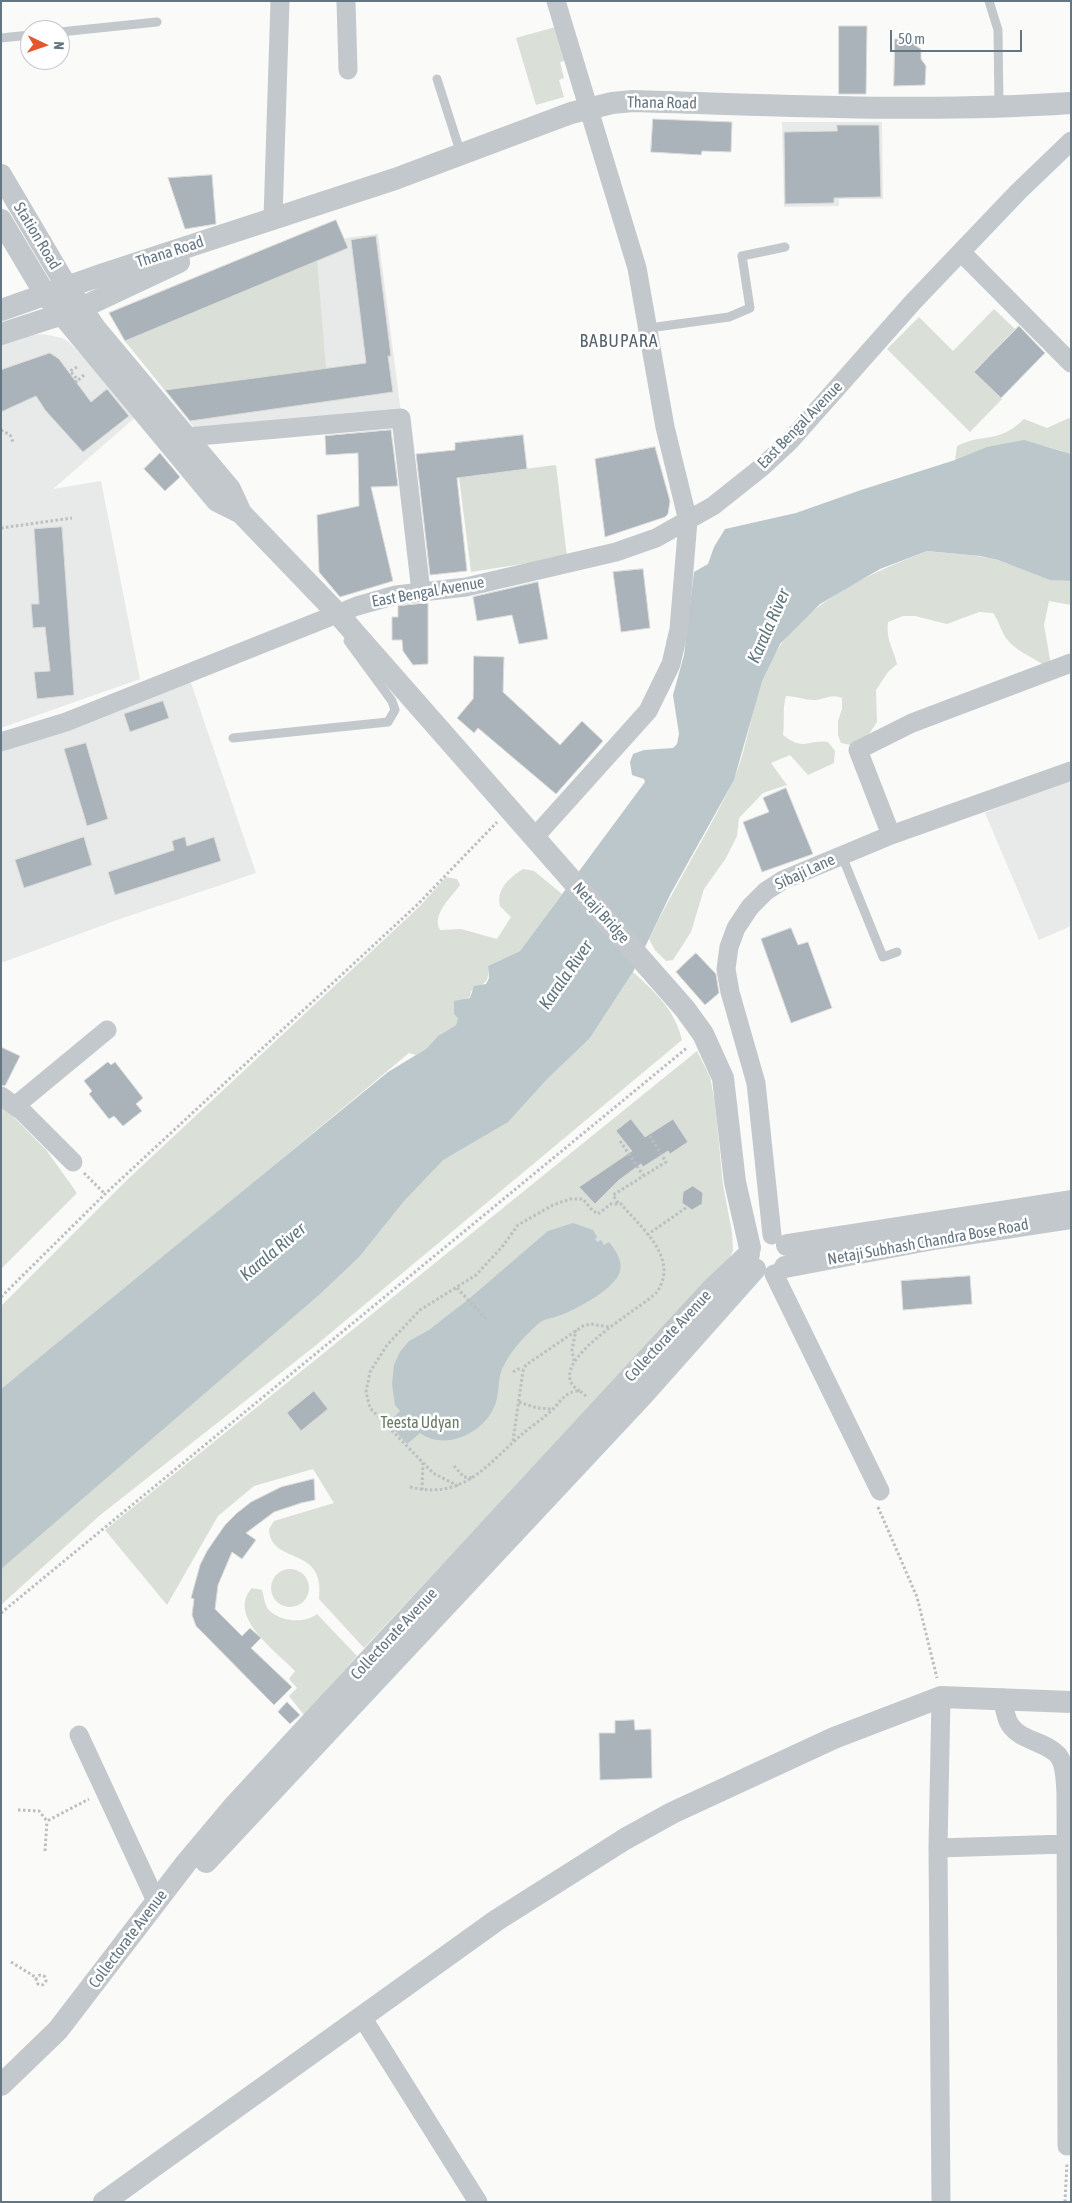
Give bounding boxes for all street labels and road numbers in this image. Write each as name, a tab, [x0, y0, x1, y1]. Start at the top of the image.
street label: Thana Road	[627, 93, 697, 113]
street label: Station Road	[9, 199, 65, 273]
street label: Thana Road	[134, 232, 206, 272]
street label: East Bengal Avenue	[753, 377, 847, 473]
street label: East Bengal Avenue	[370, 573, 486, 611]
street label: Sibaji Lane	[772, 850, 838, 894]
street label: Netaji Bridge	[569, 878, 633, 948]
street label: Netaji Subhash Chandra Bose Road	[826, 1215, 1030, 1269]
street label: Collectorate Avenue	[621, 1286, 715, 1386]
street label: Collectorate Avenue	[347, 1584, 441, 1684]
street label: Collectorate Avenue	[85, 1886, 171, 1992]

